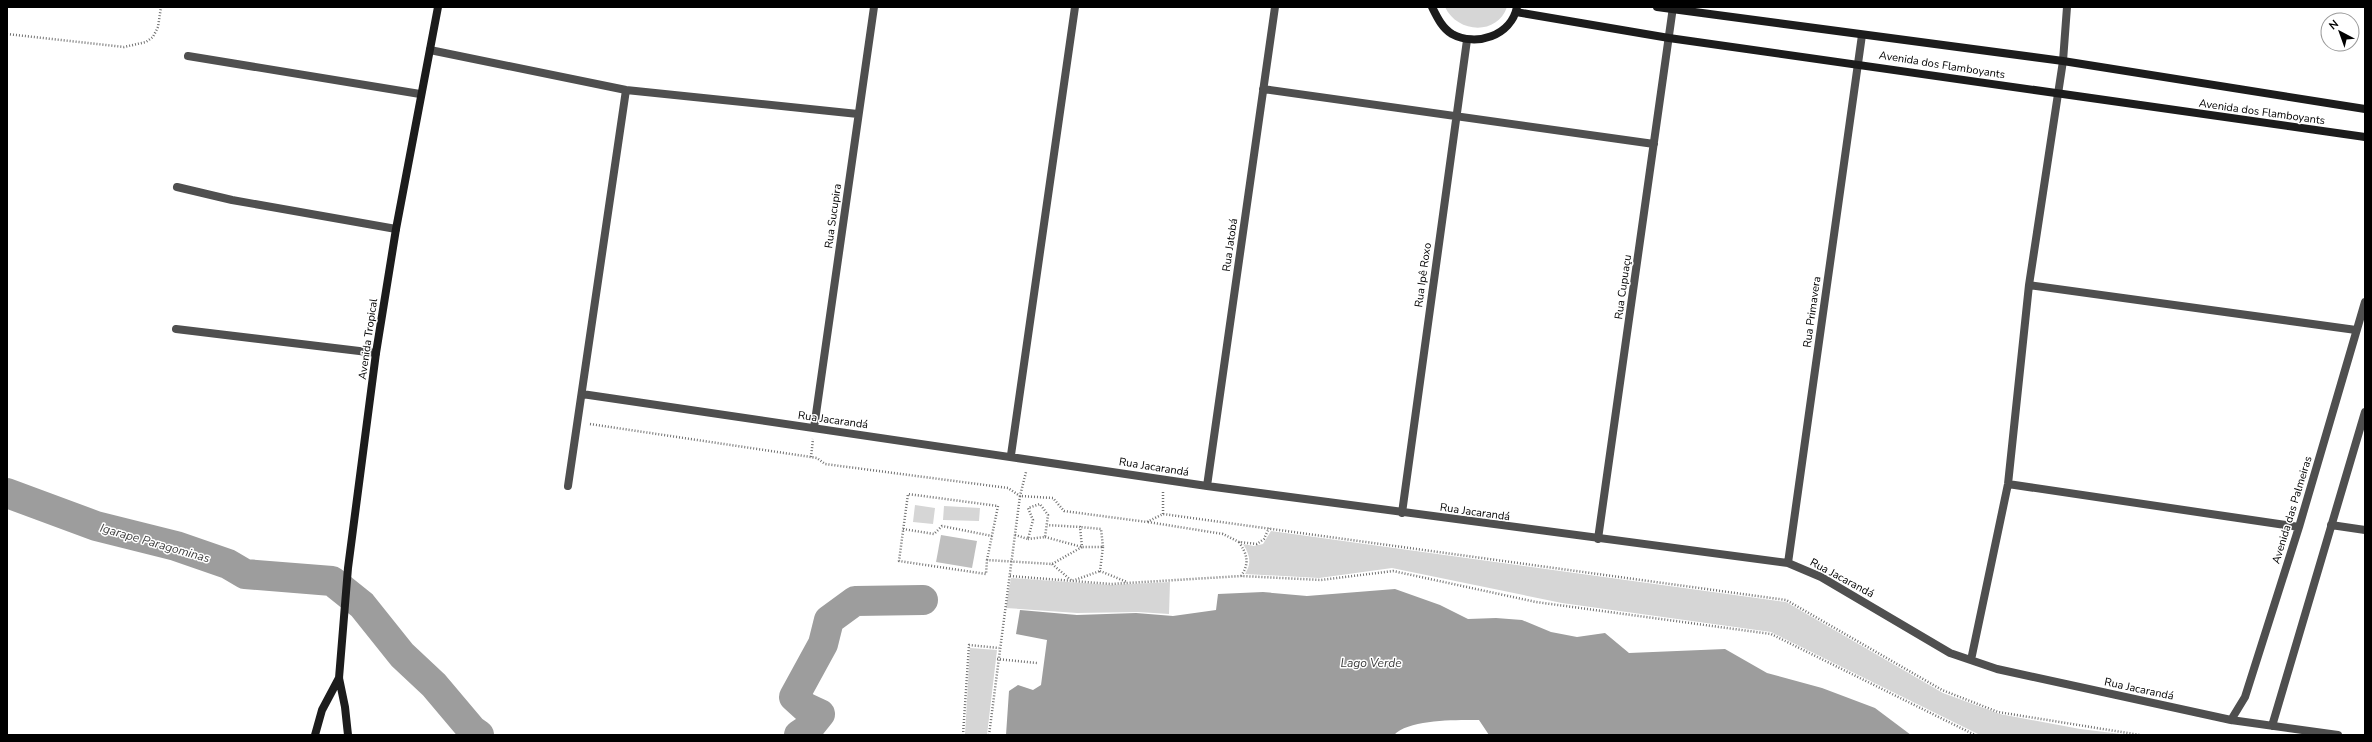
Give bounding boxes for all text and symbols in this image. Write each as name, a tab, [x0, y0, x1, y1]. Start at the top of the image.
north arrow	[2320, 12, 2360, 52]
text: N	[2326, 16, 2342, 33]
street label: Avenida dos Flamboyants	[1878, 48, 2006, 82]
street label: Avenida dos Flamboyants	[2198, 96, 2326, 128]
street label: Rua Sucupira	[821, 183, 845, 249]
street label: Rua Jatobá	[1219, 217, 1241, 273]
street label: Rua Ipê Roxo	[1411, 242, 1435, 308]
street label: Rua Cupuaçu	[1611, 254, 1635, 320]
street label: Rua Primavera	[1800, 275, 1824, 349]
street label: Avenida Tropical	[355, 297, 381, 381]
street label: Rua Jacarandá	[797, 408, 869, 432]
street label: Rua Jacarandá	[1118, 454, 1190, 480]
street label: Avenida das Palmeiras	[2268, 454, 2316, 566]
street label: Rua Jacarandá	[1439, 500, 1511, 524]
water label: Igarape Paragominas	[98, 520, 212, 566]
street label: Rua Jacarandá	[1807, 555, 1877, 601]
water label: Lago Verde	[1340, 655, 1402, 671]
street label: Rua Jacarandá	[2103, 674, 2175, 704]

